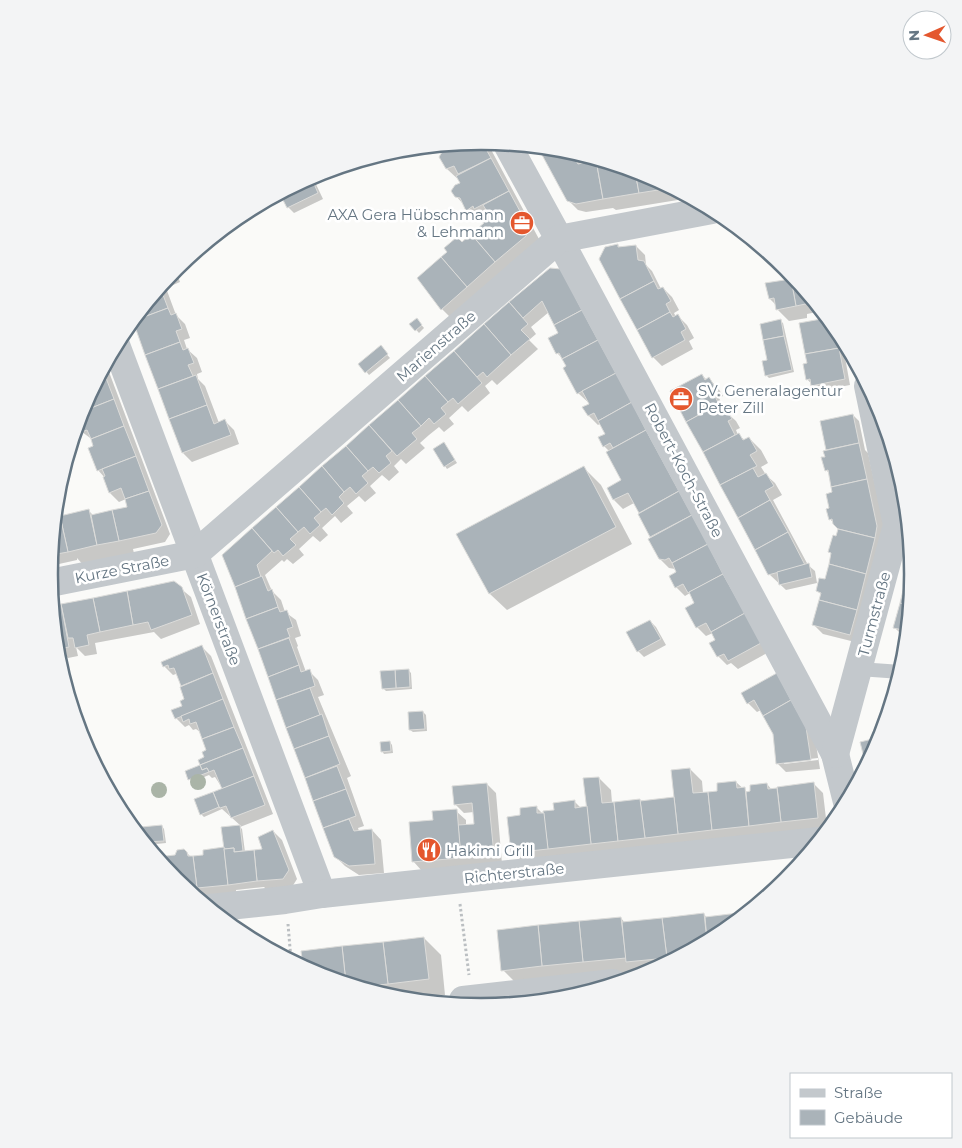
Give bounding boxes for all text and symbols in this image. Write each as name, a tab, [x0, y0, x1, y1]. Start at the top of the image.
north arrow	[902, 10, 952, 60]
text: N	[905, 29, 923, 41]
place label: AXA Gera Hübschmann & Lehmann	[328, 205, 504, 241]
office icon: AXA Gera Hübschmann & Lehmann	[509, 210, 535, 236]
street label: Marienstraße	[392, 306, 480, 386]
place label: SV. Generalagentur Peter Zill	[698, 381, 843, 417]
office icon: SV. Generalagentur Peter Zill	[668, 386, 694, 412]
street label: Robert-Koch-Straße	[640, 399, 728, 541]
street label: Kurze Straße	[73, 551, 171, 587]
street label: Körnerstraße	[193, 570, 245, 668]
street label: Turmstraße	[854, 570, 894, 658]
restaurant icon: Hakimi Grill	[416, 837, 442, 863]
place label: Hakimi Grill	[446, 841, 534, 860]
street label: Richterstraße	[463, 858, 565, 888]
legend	[790, 1073, 952, 1138]
text: Straße	[834, 1083, 883, 1102]
text: Gebäude	[834, 1108, 903, 1127]

